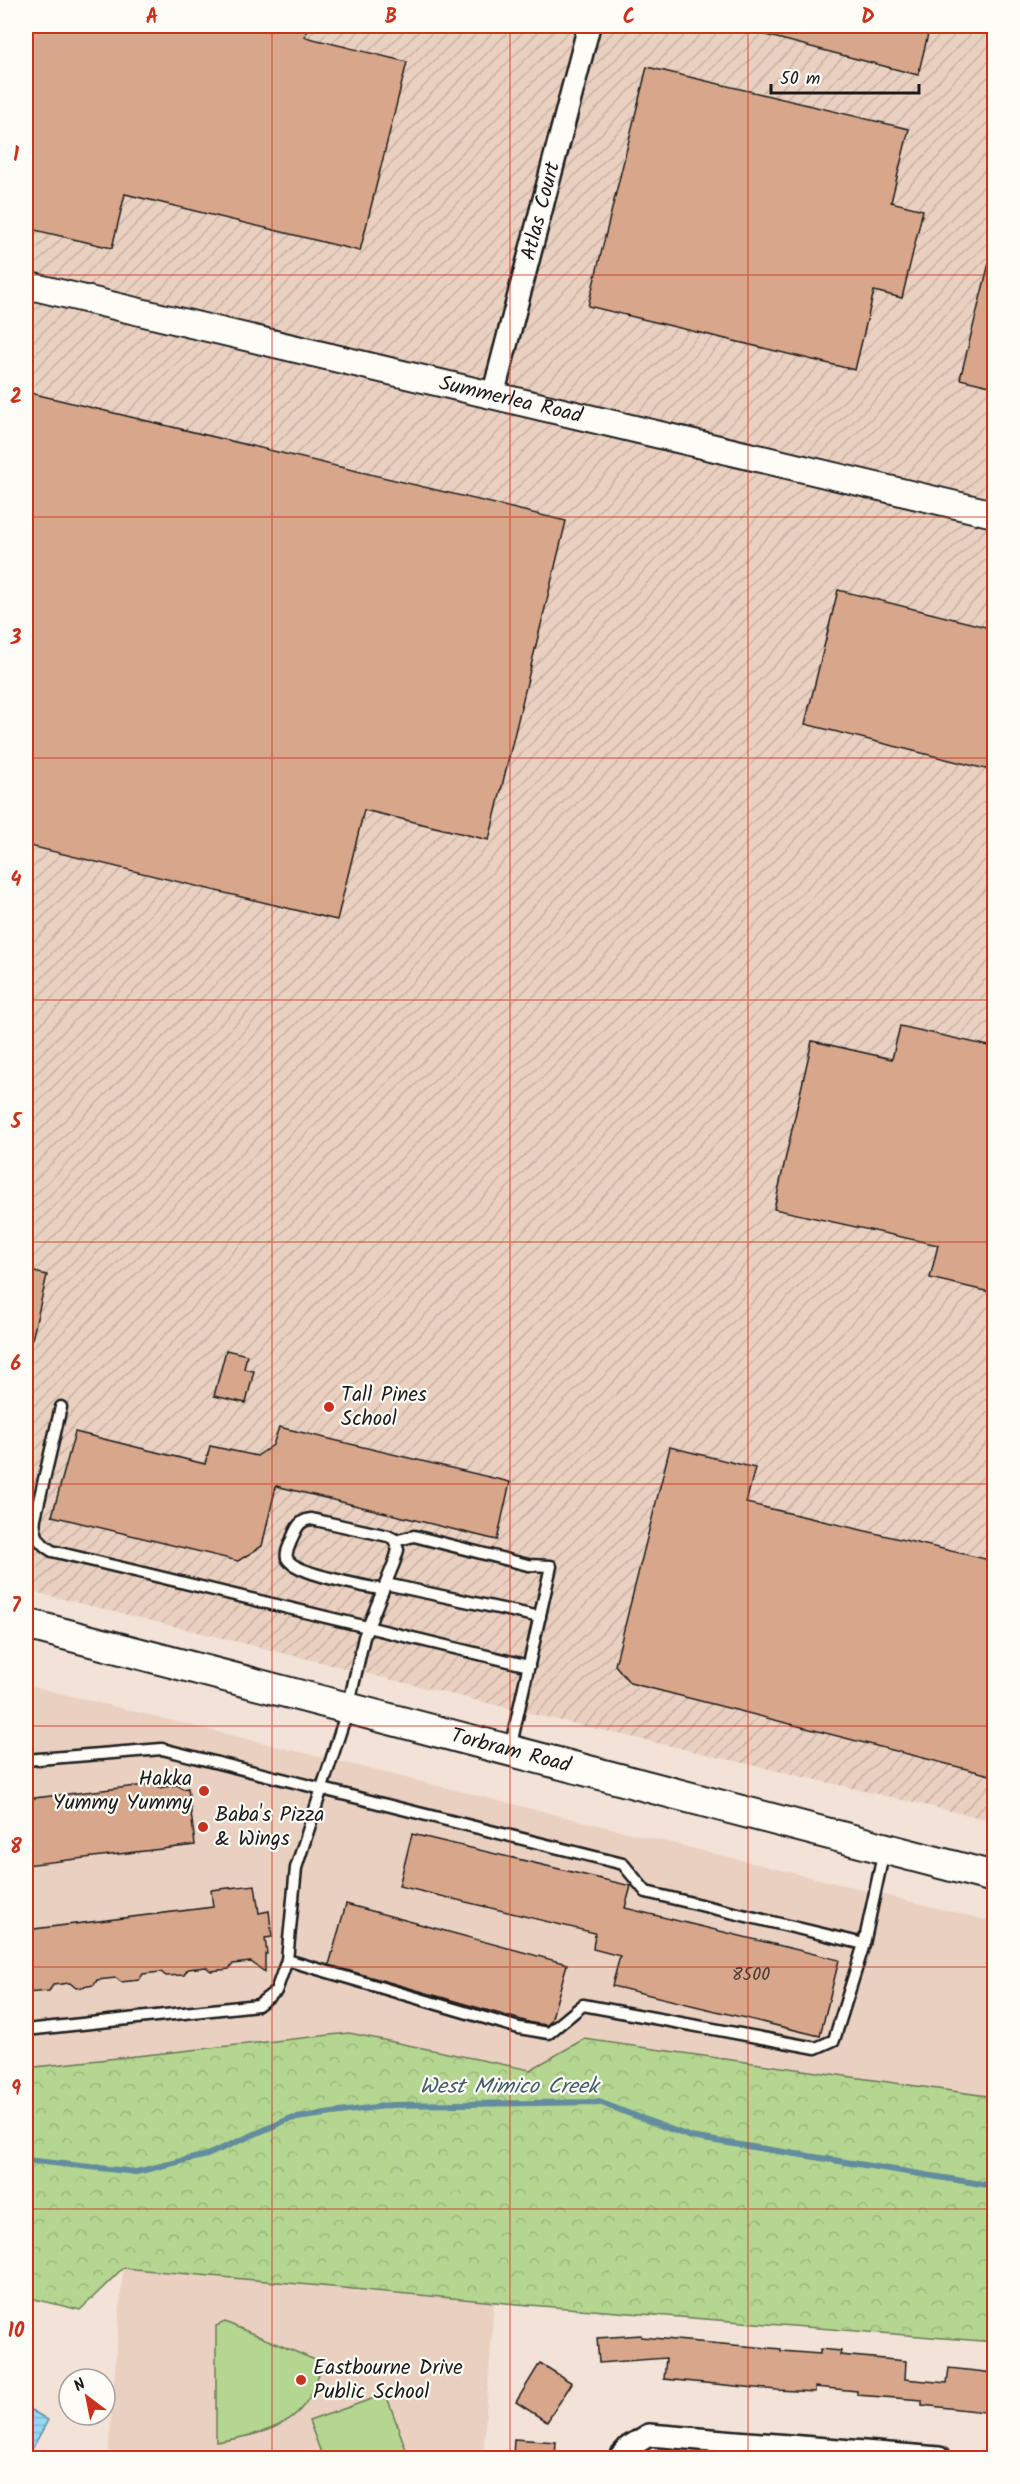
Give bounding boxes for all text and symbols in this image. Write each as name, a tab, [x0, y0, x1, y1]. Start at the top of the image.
text: A	[146, 2, 158, 34]
text: B	[385, 2, 397, 34]
text: C	[623, 2, 635, 34]
text: D	[861, 2, 875, 34]
scale bar	[771, 57, 920, 95]
text: 50 m	[780, 65, 820, 94]
text: 1	[13, 140, 19, 172]
street label: Atlas Court	[512, 157, 570, 264]
street label: Summerlea Road	[436, 367, 586, 433]
text: 2	[10, 382, 22, 414]
text: 3	[10, 623, 22, 655]
text: 4	[11, 865, 22, 897]
text: 5	[10, 1107, 23, 1139]
text: 6	[11, 1349, 22, 1381]
place label: Tall Pines School	[341, 1379, 427, 1436]
marker: Tall Pines School	[322, 1400, 336, 1414]
text: 7	[11, 1591, 21, 1623]
street label: Torbram Road	[447, 1719, 575, 1782]
place label: Hakka Yummy Yummy	[53, 1763, 192, 1820]
marker: Hakka Yummy Yummy	[197, 1784, 211, 1798]
place label: Baba's Pizza & Wings	[215, 1799, 324, 1856]
marker: Baba's Pizza & Wings	[196, 1820, 210, 1834]
text: 8	[10, 1832, 22, 1864]
house number: 8500	[732, 1961, 770, 1990]
water label: West Mimico Creek	[420, 2070, 602, 2105]
text: 9	[11, 2074, 21, 2106]
text: 10	[8, 2316, 25, 2348]
place label: Eastbourne Drive Public School	[313, 2352, 463, 2409]
north arrow	[57, 2367, 117, 2427]
text: N	[69, 2372, 91, 2399]
marker: Eastbourne Drive Public School	[294, 2373, 308, 2387]

